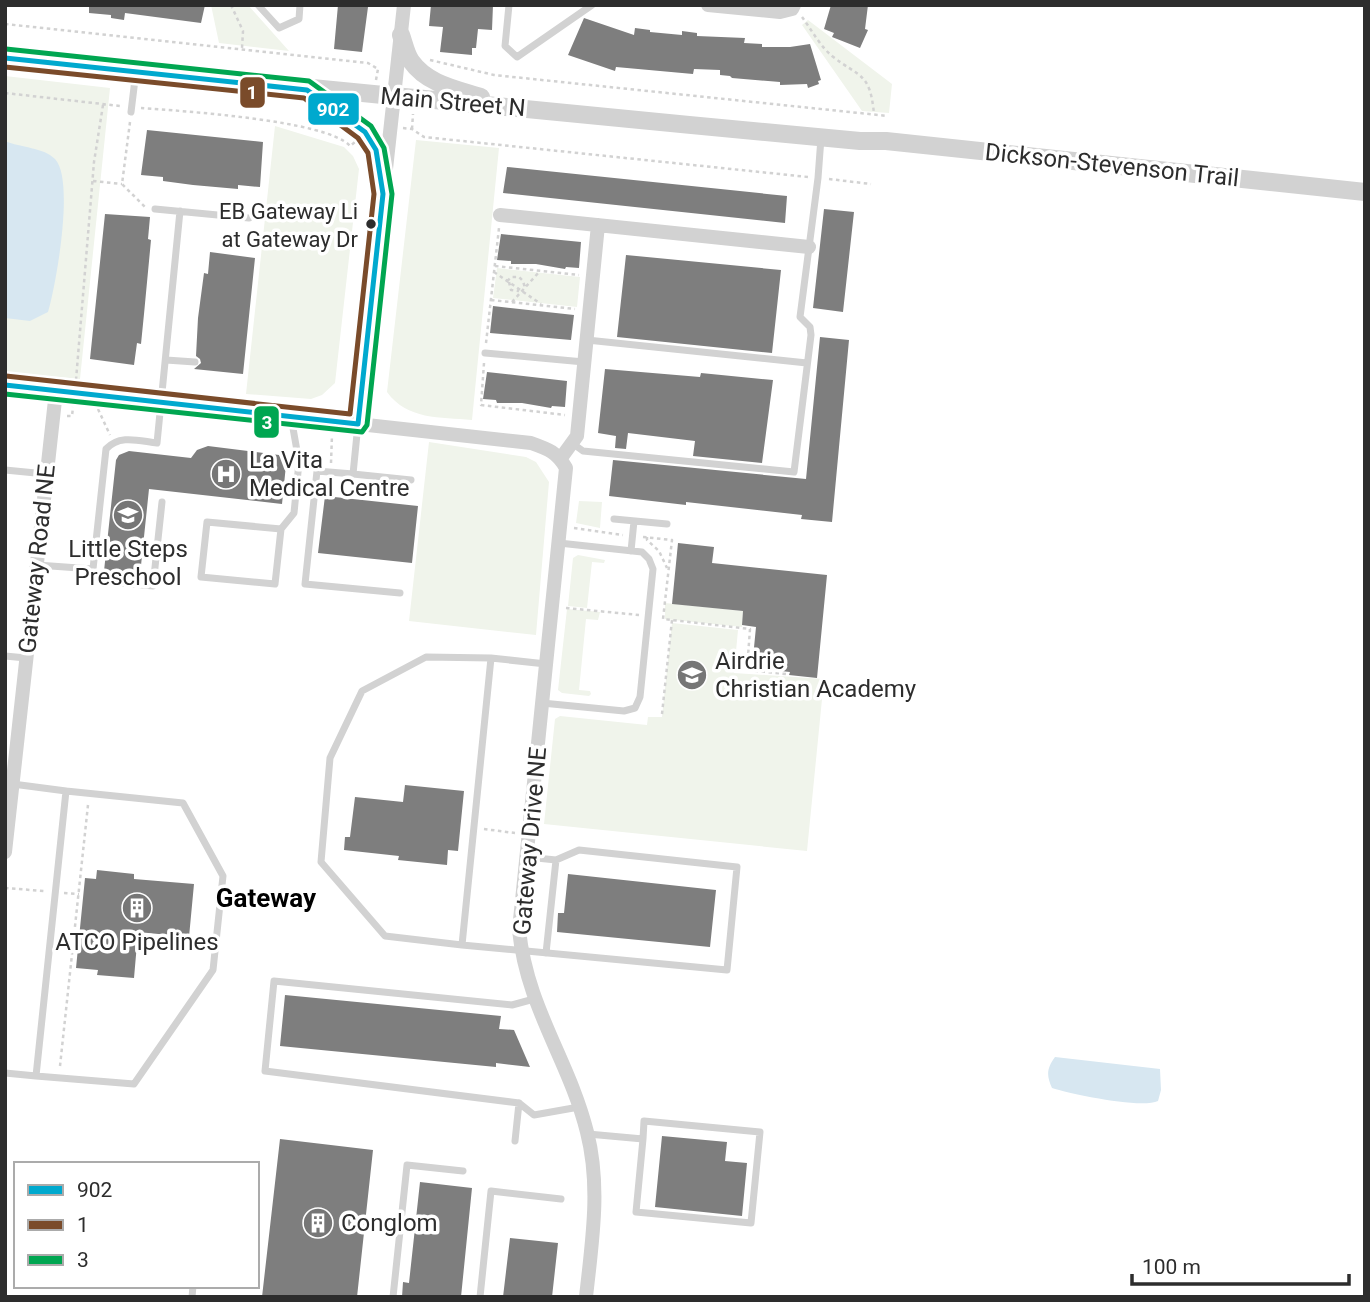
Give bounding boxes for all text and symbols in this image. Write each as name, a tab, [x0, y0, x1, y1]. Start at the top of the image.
line badge: 1	[239, 76, 266, 109]
text: 1	[247, 81, 257, 104]
street label: Main Street N	[379, 82, 527, 122]
line badge: 902	[307, 92, 360, 126]
text: 902	[317, 98, 349, 121]
street label: Dickson-Stevenson Trail	[984, 138, 1240, 192]
place label: EB Gateway Li at Gateway Dr	[219, 199, 359, 252]
marker: EB Gateway Li at Gateway Dr	[364, 217, 378, 231]
line badge: 3	[253, 405, 280, 439]
text: 3	[262, 411, 272, 434]
place label: La Vita Medical Centre	[249, 446, 410, 502]
hospital icon: La Vita Medical Centre	[209, 457, 243, 491]
street label: Gateway Road NE	[13, 463, 61, 655]
school or university icon: Little Steps Preschool	[111, 498, 145, 532]
place label: Little Steps Preschool	[68, 535, 188, 591]
place label: Airdrie Christian Academy	[715, 647, 917, 703]
school or university icon: Airdrie Christian Academy	[675, 658, 709, 692]
street label: Gateway Drive NE	[508, 746, 552, 936]
district label: Gateway	[216, 883, 317, 913]
building icon: ATCO Pipelines	[120, 891, 154, 925]
place label: ATCO Pipelines	[55, 928, 219, 956]
legend	[14, 1162, 259, 1288]
text: 902	[77, 1178, 113, 1202]
building icon: Conglom	[301, 1206, 335, 1240]
place label: Conglom	[341, 1209, 438, 1237]
text: 1	[77, 1213, 89, 1237]
scale bar	[1132, 1242, 1349, 1286]
text: 3	[77, 1248, 89, 1272]
text: 100 m	[1142, 1255, 1201, 1279]

